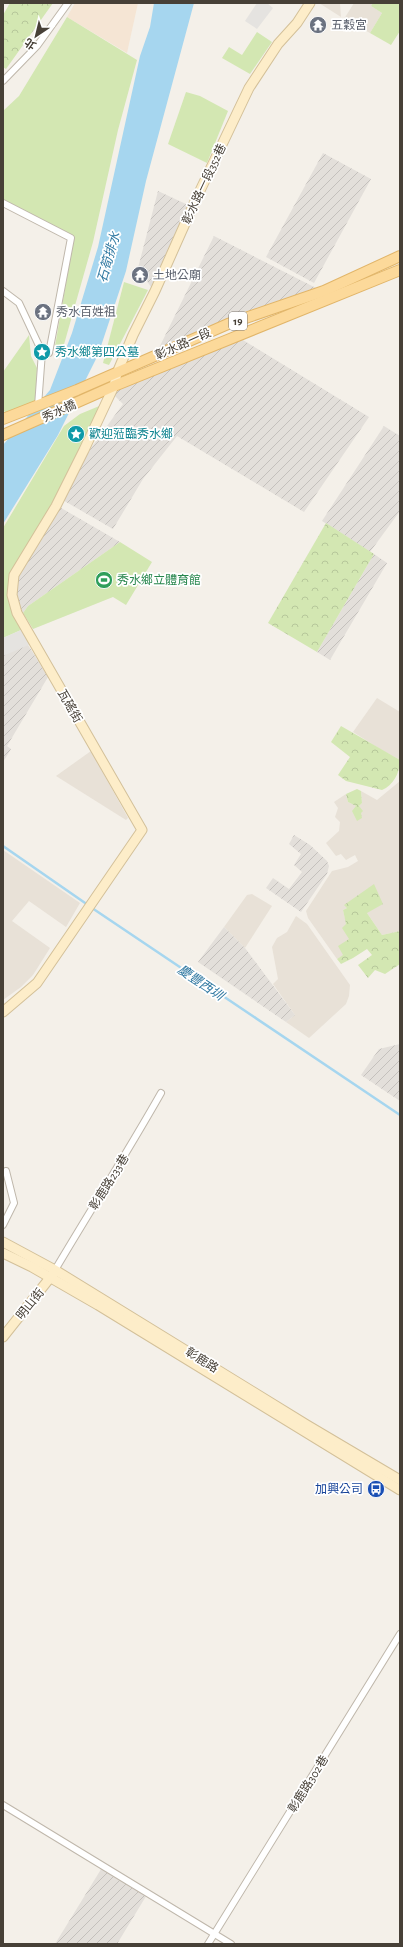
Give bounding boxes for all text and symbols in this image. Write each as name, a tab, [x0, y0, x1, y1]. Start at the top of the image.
temple icon: 五穀宮	[308, 15, 328, 35]
north arrow	[16, 16, 56, 56]
place label: 五穀宮	[331, 18, 367, 31]
text: 北	[23, 36, 38, 51]
street label: 彰水路一段352巷	[179, 141, 228, 226]
water label: 石筍排水	[94, 229, 123, 284]
temple icon: 土地公廟	[130, 265, 150, 285]
place label: 土地公廟	[153, 268, 201, 281]
temple icon: 秀水百姓祖	[33, 302, 53, 322]
place label: 秀水百姓祖	[56, 305, 116, 318]
road number: 19	[229, 312, 247, 330]
street label: 彰水路一段	[153, 325, 213, 362]
place icon: 秀水鄉第四公墓	[32, 342, 52, 362]
place label: 秀水鄉第四公墓	[55, 345, 139, 358]
street label: 秀水橋	[40, 397, 78, 424]
place icon: 歡迎蒞臨秀水鄉	[66, 424, 86, 444]
place label: 歡迎蒞臨秀水鄉	[89, 427, 173, 440]
sports icon: 秀水鄉立體育館	[94, 570, 114, 590]
place label: 秀水鄉立體育館	[117, 573, 201, 586]
street label: 瓦磘街	[56, 687, 85, 725]
water label: 慶豐西圳	[175, 962, 228, 1004]
street label: 彰鹿路233巷	[86, 1151, 131, 1212]
street label: 明山街	[13, 1286, 46, 1322]
street label: 彰鹿路	[184, 1345, 221, 1375]
bus stop icon: 加興公司	[366, 1479, 386, 1499]
place label: 加興公司	[315, 1482, 363, 1495]
street label: 彰鹿路302巷	[285, 1753, 330, 1815]

